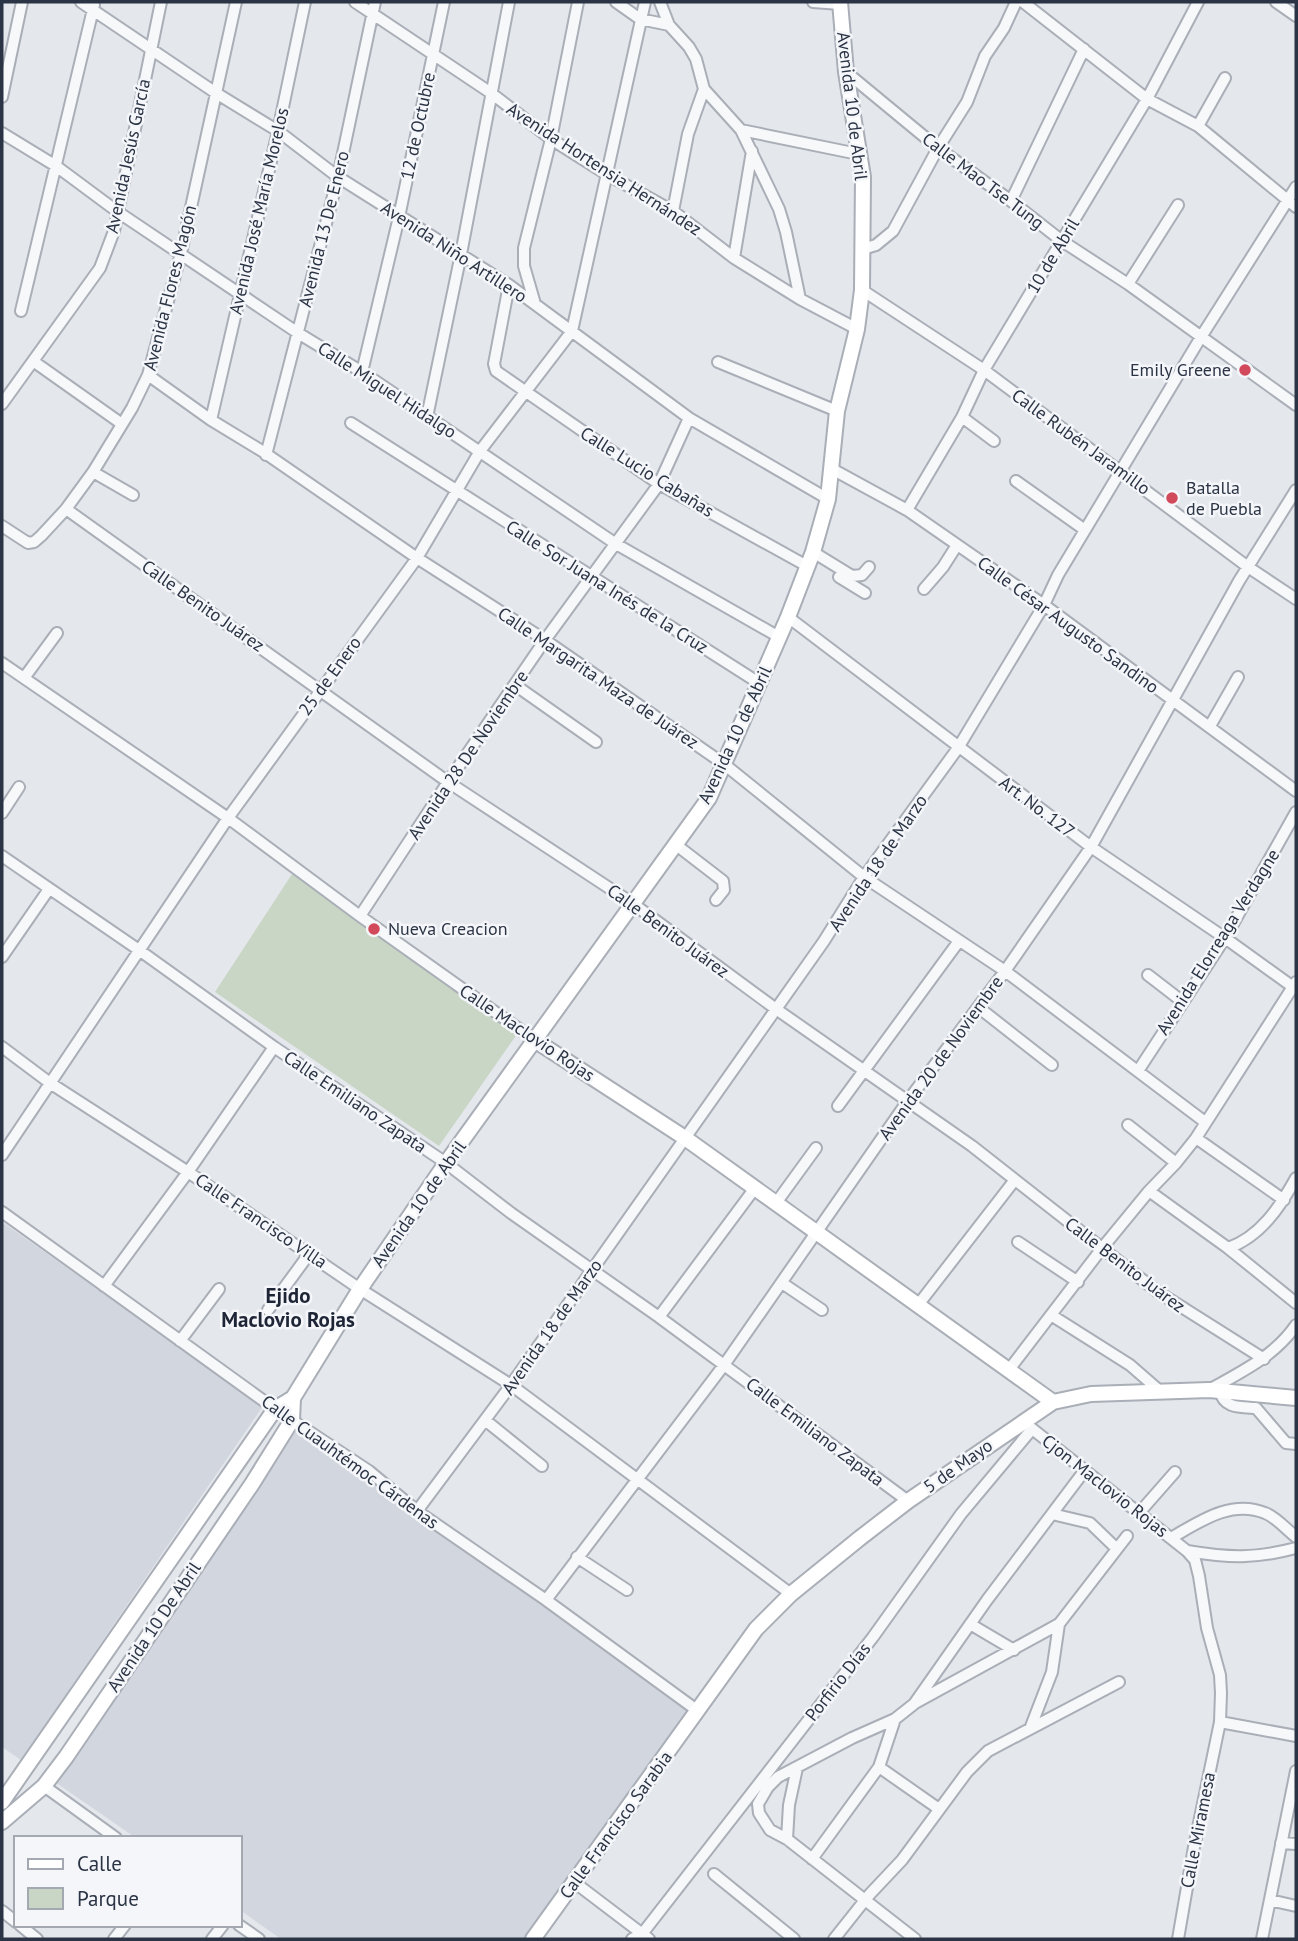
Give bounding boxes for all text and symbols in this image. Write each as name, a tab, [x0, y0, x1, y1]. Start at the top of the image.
street label: Avenida 10 de Abril	[832, 30, 873, 182]
street label: 12 de Octubre	[395, 70, 440, 182]
street label: Avenida Jesús García	[100, 76, 155, 235]
street label: Avenida Hortensia Hernández	[503, 97, 706, 240]
street label: Avenida José María Morelos	[224, 105, 294, 317]
street label: Calle Mao Tse Tung	[918, 127, 1049, 234]
street label: Avenida 13 De Enero	[293, 148, 354, 309]
street label: Avenida Niño Artillero	[377, 196, 532, 307]
street label: Avenida Flores Magón	[138, 203, 201, 373]
street label: 10 de Abril	[1021, 213, 1084, 298]
street label: Calle Miguel Hidalgo	[313, 336, 461, 443]
place label: Emily Greene	[1130, 358, 1231, 381]
marker: Emily Greene	[1237, 362, 1253, 378]
street label: Calle Rubén Jaramillo	[1007, 384, 1155, 500]
street label: Calle Lucio Cabañas	[576, 421, 718, 522]
place label: Batalla de Puebla	[1186, 476, 1262, 520]
marker: Batalla de Puebla	[1164, 490, 1180, 506]
street label: Calle Sor Juana Inés de la Cruz	[502, 515, 713, 658]
street label: Calle César Augusto Sandino	[973, 551, 1164, 698]
street label: Calle Benito Juárez	[137, 555, 269, 657]
street label: Calle Margarita Maza de Juárez	[493, 602, 703, 754]
street label: 25 de Enero	[293, 632, 366, 720]
street label: Avenida 10 de Abril	[693, 661, 777, 807]
street label: Avenida 28 De Noviembre	[402, 666, 533, 844]
street label: Art. No. 127	[995, 771, 1080, 843]
street label: Avenida 18 de Marzo	[823, 790, 932, 936]
street label: Avenida Elorreaga Verdagne	[1151, 844, 1284, 1039]
street label: Calle Benito Juárez	[603, 879, 734, 983]
place label: Nueva Creacion	[388, 917, 508, 940]
marker: Nueva Creacion	[366, 921, 382, 937]
street label: Avenida 20 de Noviembre	[873, 971, 1008, 1144]
street label: Calle Maclovio Rojas	[455, 979, 599, 1086]
street label: Calle Emiliano Zapata	[279, 1045, 431, 1158]
street label: Avenida 10 de Abril	[366, 1135, 471, 1272]
street label: Calle Francisco Villa	[191, 1168, 332, 1273]
street label: Calle Benito Juárez	[1060, 1212, 1190, 1317]
street label: Avenida 18 de Marzo	[496, 1254, 607, 1399]
district label: Ejido Maclovio Rojas	[221, 1282, 355, 1333]
street label: Calle Emiliano Zapata	[742, 1372, 889, 1491]
street label: Calle Cuauhtémoc Cárdenas	[257, 1389, 444, 1534]
street label: Cjon Maclovio Rojas	[1038, 1429, 1173, 1542]
street label: 5 de Mayo	[919, 1433, 997, 1498]
street label: Avenida 10 De Abril	[102, 1557, 206, 1696]
street label: Porfirio Días	[800, 1638, 875, 1726]
street label: Calle Francisco Sarabia	[554, 1746, 677, 1903]
street label: Calle Miramesa	[1175, 1770, 1220, 1890]
legend	[14, 1836, 242, 1927]
text: Calle	[77, 1850, 122, 1877]
text: Parque	[77, 1885, 139, 1912]

